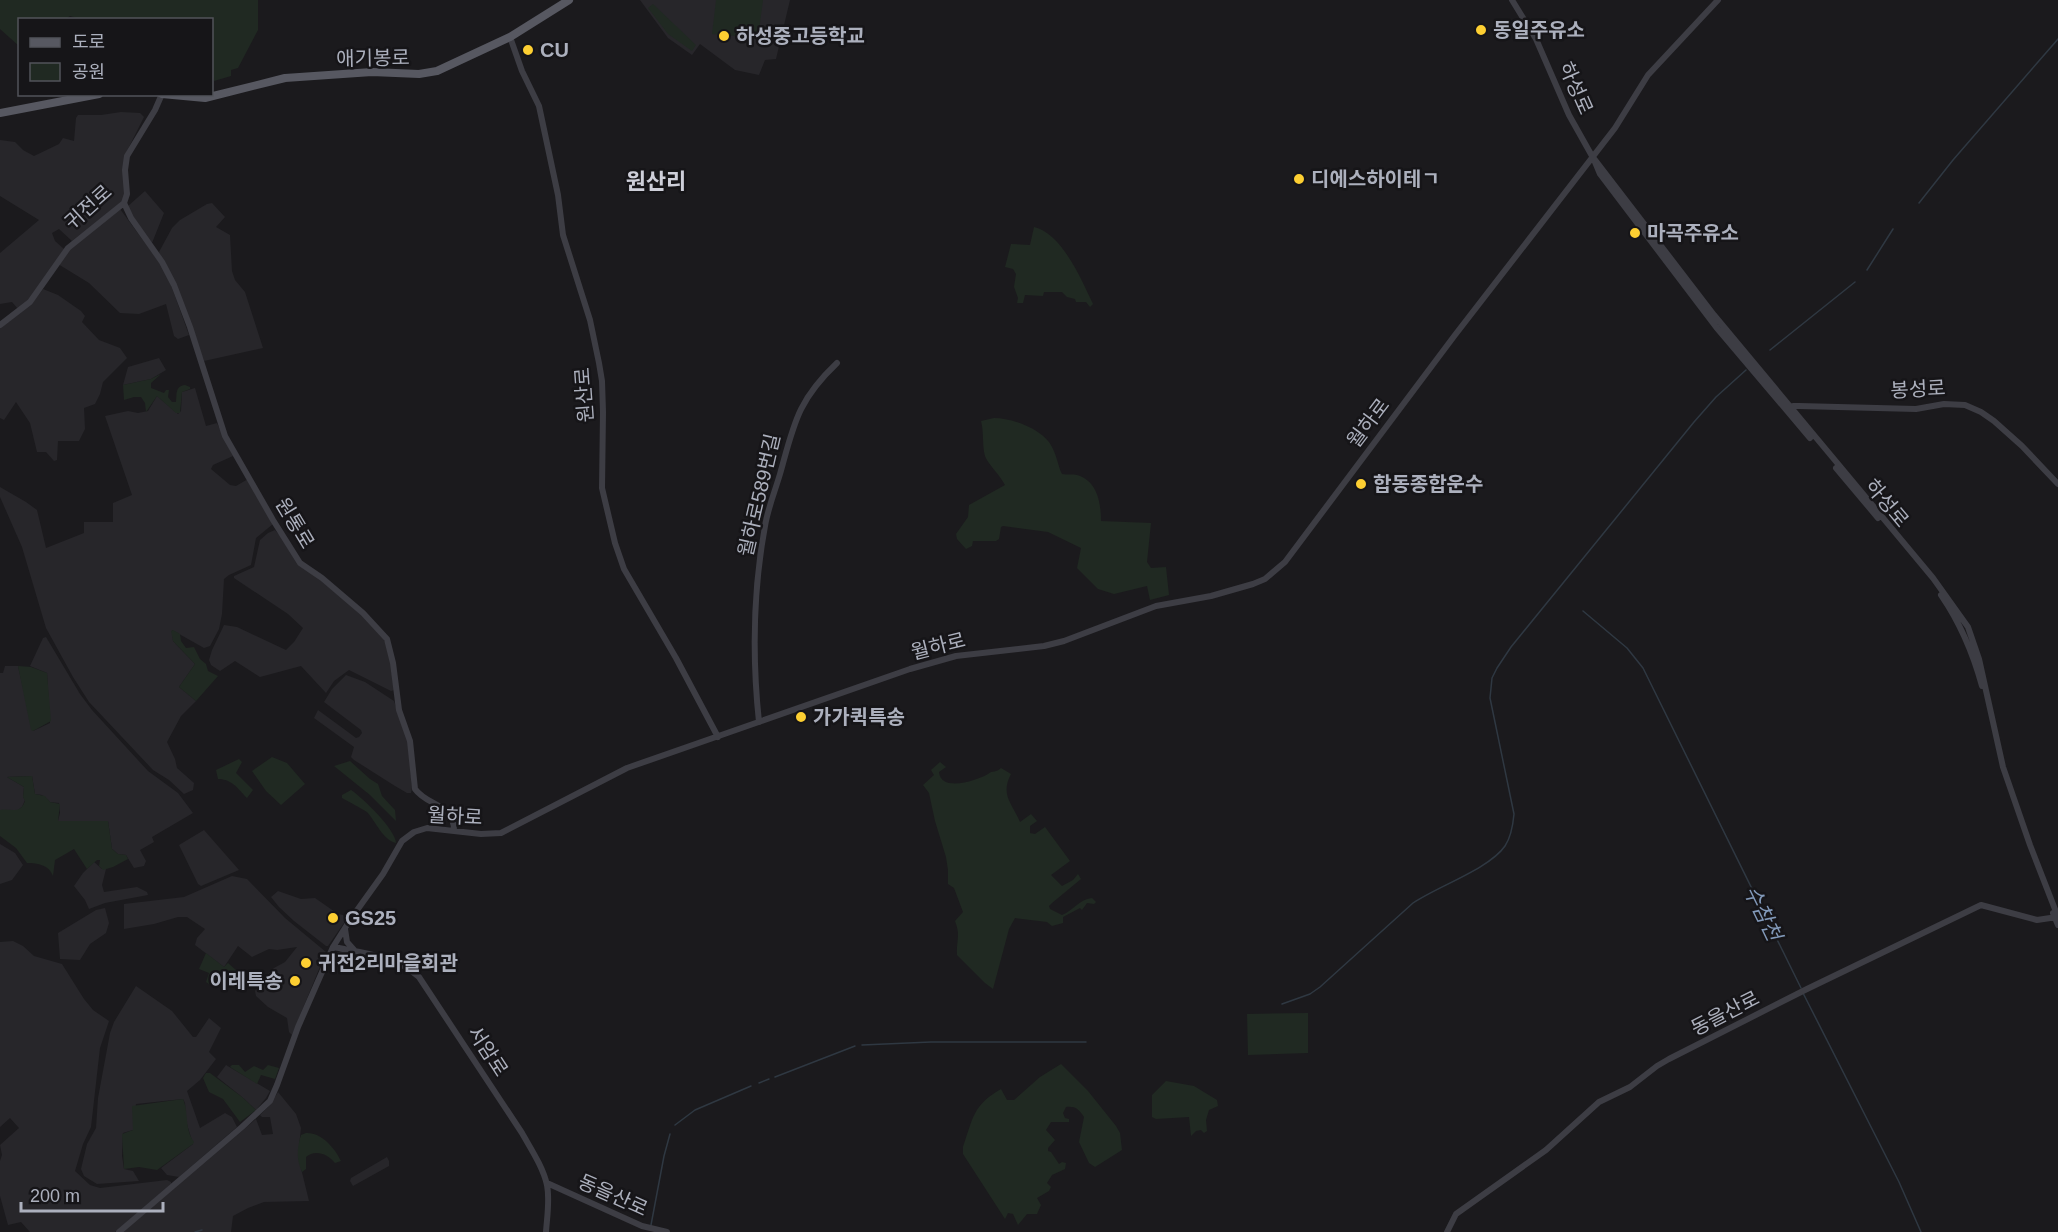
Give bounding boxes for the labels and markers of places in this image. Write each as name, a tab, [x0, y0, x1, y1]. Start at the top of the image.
place label: 동일주유소	[1493, 19, 1585, 41]
marker: 동일주유소	[1474, 23, 1488, 37]
place label: 하성중고등학교	[736, 25, 865, 47]
marker: 하성중고등학교	[717, 29, 731, 43]
place label: CU	[540, 39, 569, 61]
marker: CU	[521, 43, 535, 57]
place label: 디에스하이테ㄱ	[1311, 168, 1440, 190]
marker: 디에스하이테ㄱ	[1292, 172, 1306, 186]
place label: 마곡주유소	[1647, 222, 1739, 244]
marker: 마곡주유소	[1628, 226, 1642, 240]
place label: 합동종합운수	[1373, 473, 1483, 495]
marker: 합동종합운수	[1354, 477, 1368, 491]
place label: 가가퀵특송	[813, 706, 905, 728]
marker: 가가퀵특송	[794, 710, 808, 724]
place label: GS25	[345, 907, 396, 929]
marker: GS25	[326, 911, 340, 925]
place label: 귀전2리마을회관	[318, 952, 459, 974]
marker: 귀전2리마을회관	[299, 956, 313, 970]
place label: 이레특송	[209, 970, 283, 992]
marker: 이레특송	[288, 974, 302, 988]

